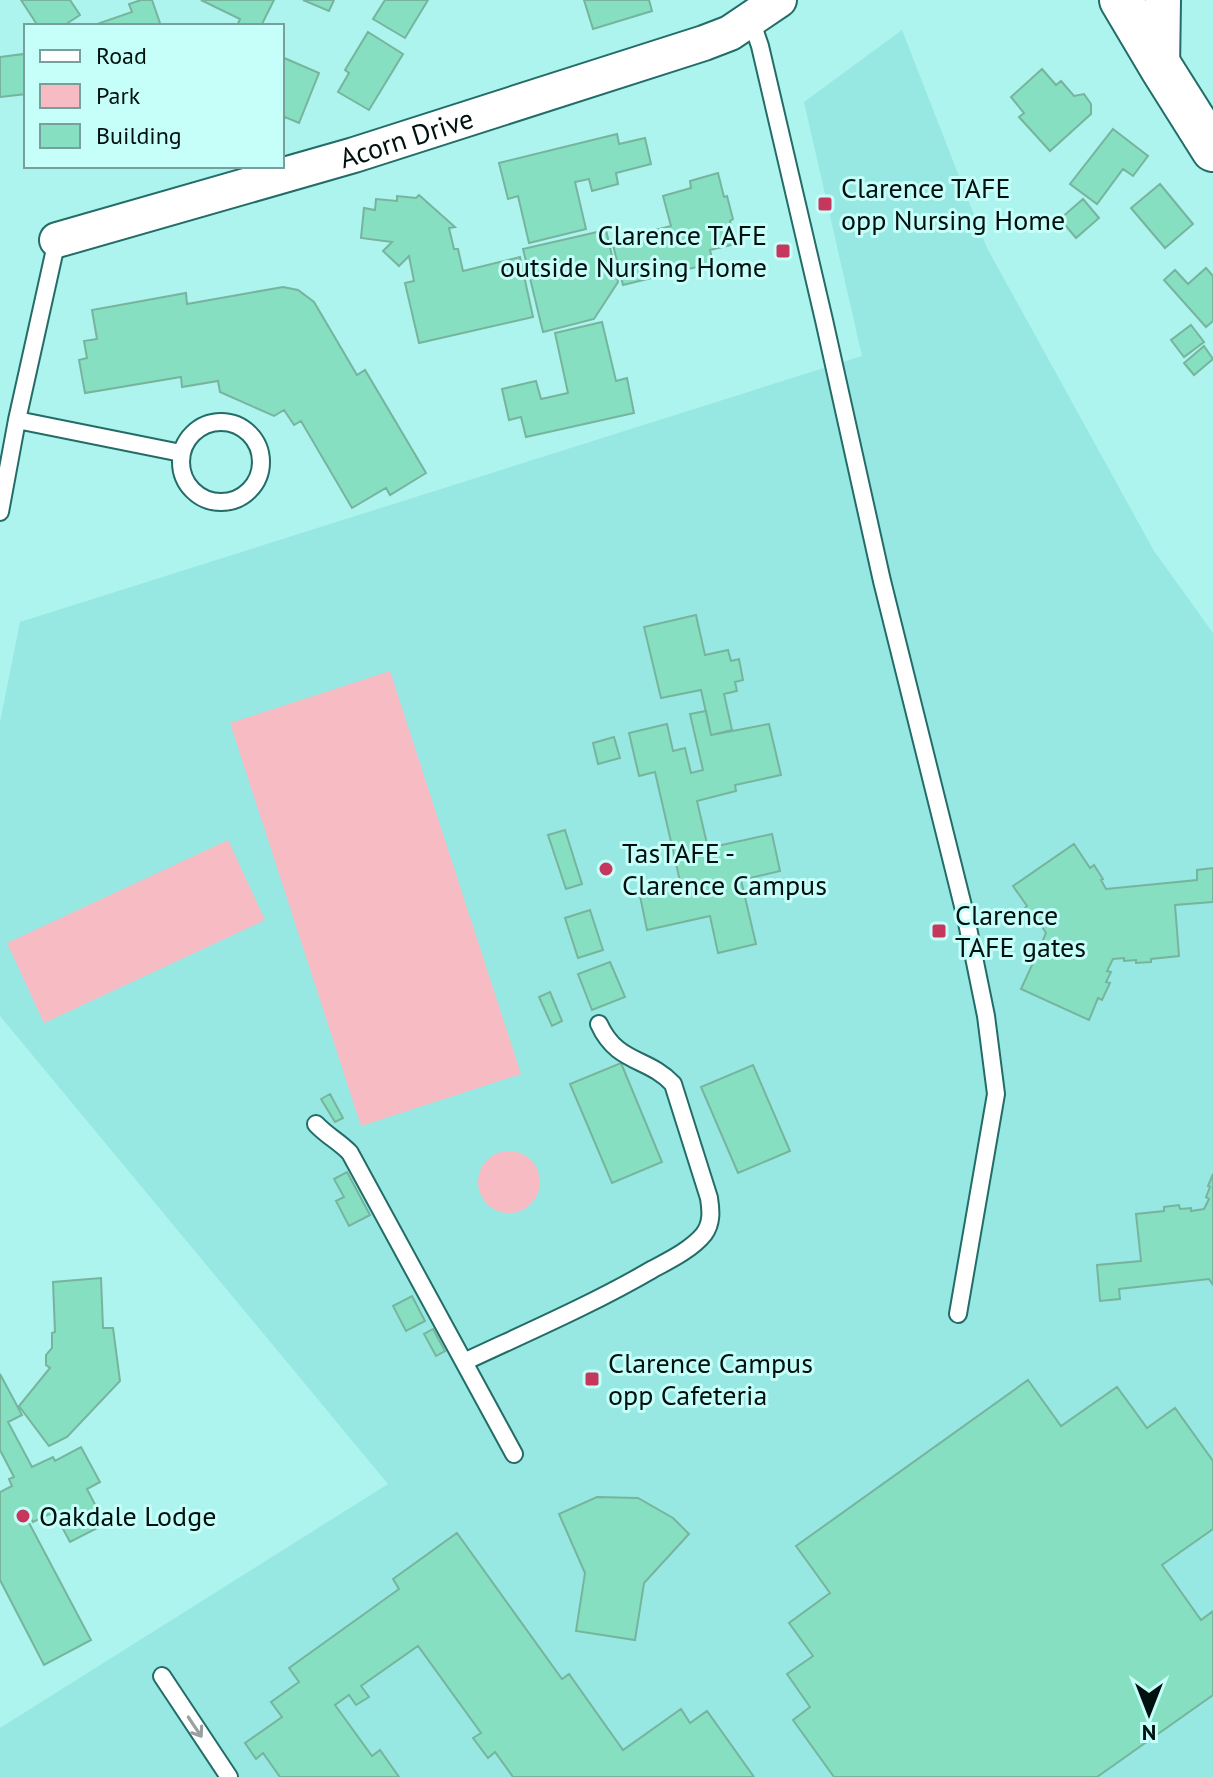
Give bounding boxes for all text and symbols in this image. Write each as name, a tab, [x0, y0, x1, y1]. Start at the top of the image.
legend	[24, 24, 284, 168]
text: Road	[96, 40, 147, 71]
text: Park	[96, 80, 141, 111]
street label: Acorn Drive	[335, 99, 478, 176]
text: Building	[96, 120, 182, 151]
place label: Clarence TAFE opp Nursing Home	[841, 169, 1065, 238]
marker: Clarence TAFE opp Nursing Home	[816, 195, 834, 213]
place label: Clarence TAFE outside Nursing Home	[500, 216, 767, 285]
marker: Clarence TAFE outside Nursing Home	[774, 242, 792, 260]
place label: TasTAFE - Clarence Campus	[622, 834, 827, 903]
marker: TasTAFE - Clarence Campus	[597, 860, 615, 878]
place label: Clarence TAFE gates	[955, 896, 1086, 965]
marker: Clarence TAFE gates	[930, 922, 948, 940]
place label: Clarence Campus opp Cafeteria	[608, 1344, 813, 1413]
marker: Clarence Campus opp Cafeteria	[583, 1370, 601, 1388]
place label: Oakdale Lodge	[39, 1497, 216, 1534]
marker: Oakdale Lodge	[14, 1507, 32, 1525]
north arrow	[1109, 1673, 1189, 1753]
one-way arrow	[187, 1715, 204, 1737]
text: N	[1142, 1719, 1156, 1747]

